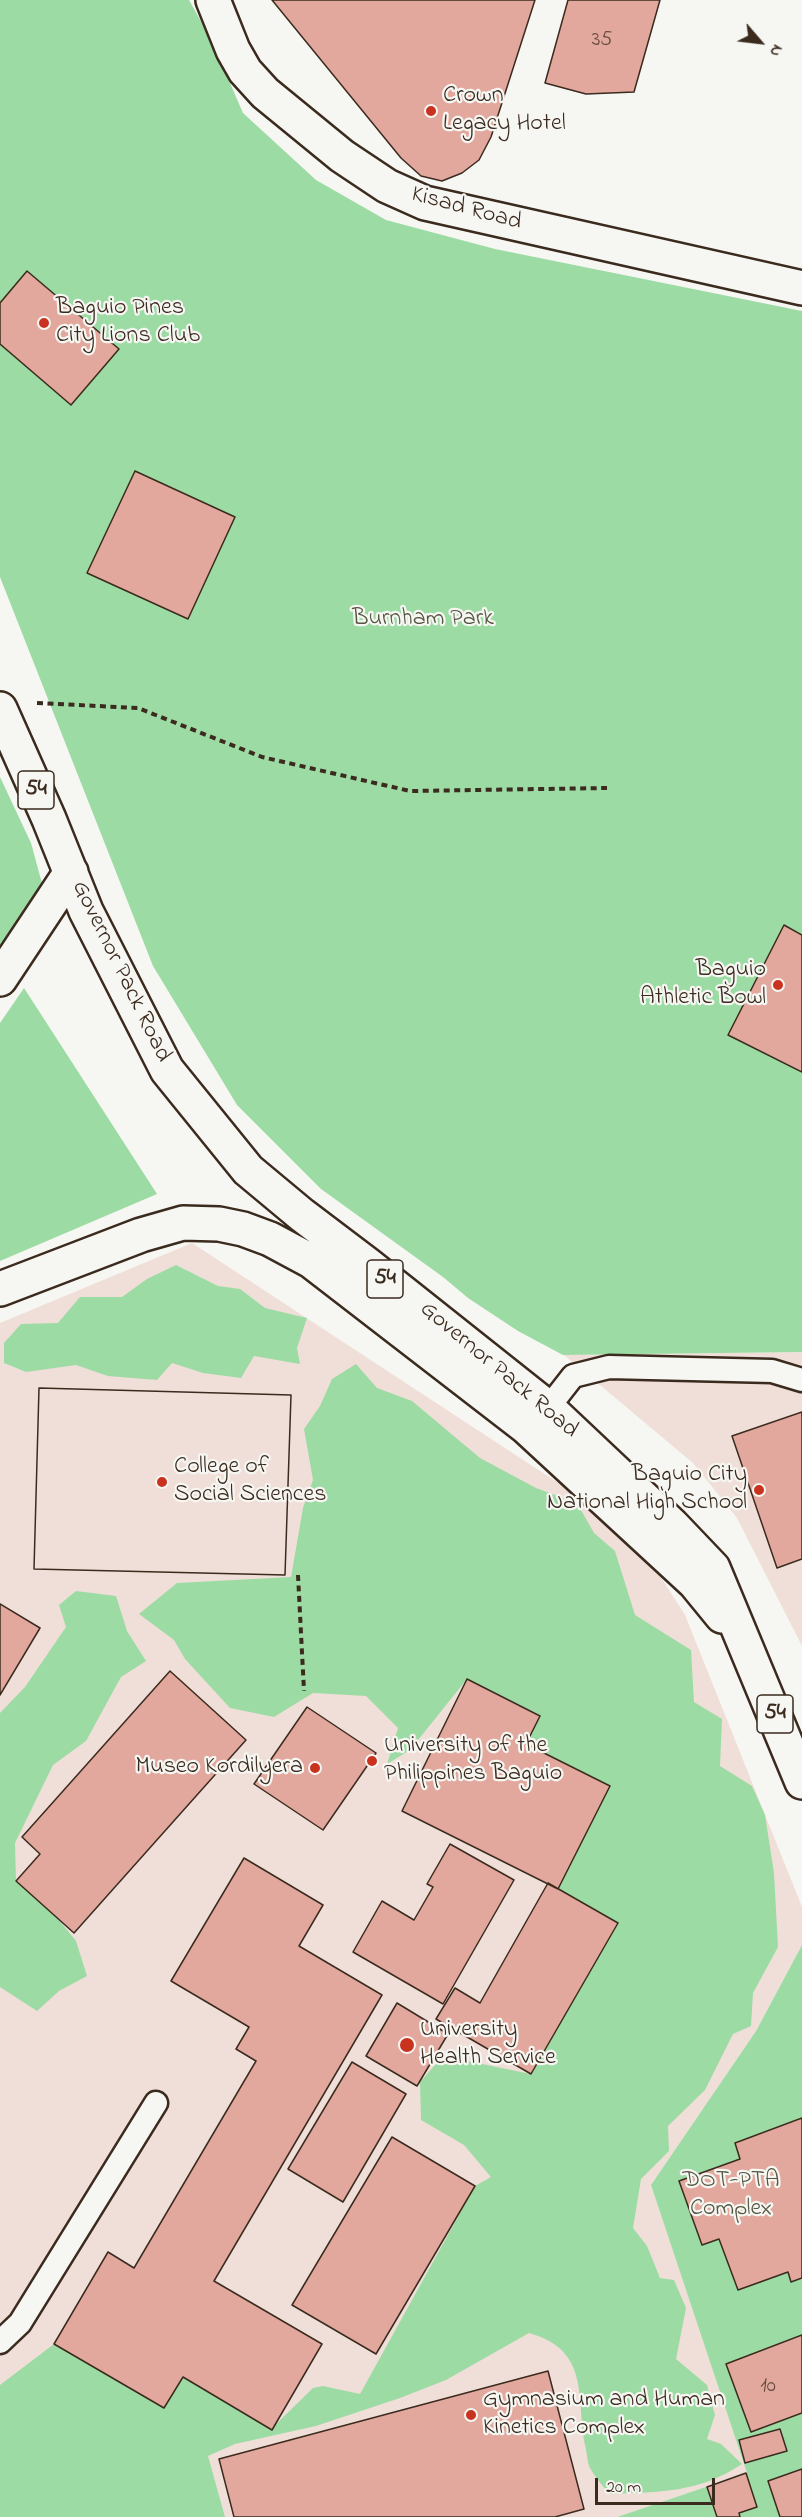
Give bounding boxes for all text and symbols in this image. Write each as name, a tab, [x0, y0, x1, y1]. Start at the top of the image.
north arrow	[730, 12, 790, 72]
house number: 35	[592, 29, 612, 55]
text: N	[763, 40, 789, 61]
place label: Crown Legacy Hotel	[443, 83, 566, 139]
marker: Crown Legacy Hotel	[424, 104, 438, 118]
street label: Kisad Road	[408, 181, 524, 239]
place label: Baguio Pines City Lions Club	[56, 295, 200, 351]
marker: Baguio Pines City Lions Club	[37, 316, 51, 330]
park label: Burnham Park	[352, 606, 494, 634]
road number: 54	[18, 771, 54, 809]
street label: Governor Pack Road	[64, 877, 176, 1067]
place label: Baguio Athletic Bowl	[640, 957, 766, 1013]
marker: Baguio Athletic Bowl	[771, 978, 785, 992]
road number: 54	[367, 1260, 403, 1298]
street label: Governor Pack Road	[413, 1296, 583, 1446]
place label: College of Social Sciences	[174, 1454, 326, 1510]
place label: Baguio City National High School	[547, 1462, 747, 1518]
marker: College of Social Sciences	[155, 1475, 169, 1489]
marker: Baguio City National High School	[752, 1483, 766, 1497]
road number: 54	[757, 1695, 793, 1733]
place label: University of the Philippines Baguio	[384, 1733, 562, 1789]
place label: Museo Kordilyera	[135, 1754, 303, 1782]
marker: University of the Philippines Baguio	[365, 1754, 379, 1768]
marker: Museo Kordilyera	[308, 1761, 322, 1775]
place label: University Health Service	[420, 2017, 556, 2073]
marker: University Health Service	[398, 2036, 416, 2054]
park label: DOT-PTA Complex	[682, 2168, 780, 2224]
house number: 10	[760, 2375, 776, 2401]
place label: Gymnasium and Human Kinetics Complex	[483, 2387, 725, 2443]
marker: Gymnasium and Human Kinetics Complex	[464, 2408, 478, 2422]
scale bar	[598, 2466, 718, 2504]
text: 20 m	[606, 2475, 641, 2501]

